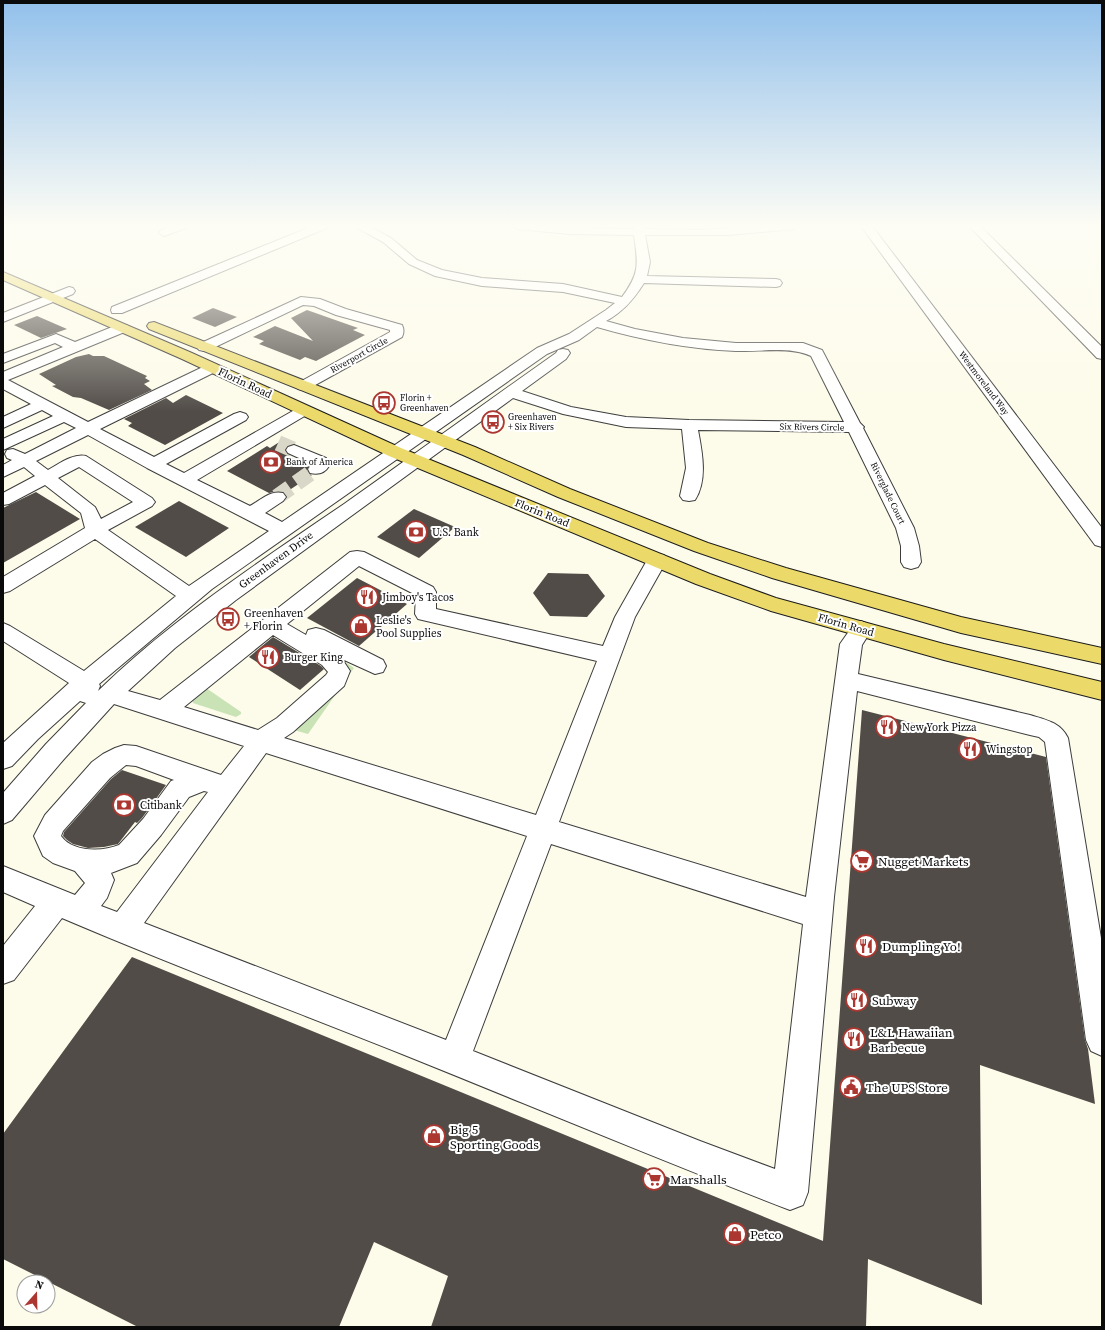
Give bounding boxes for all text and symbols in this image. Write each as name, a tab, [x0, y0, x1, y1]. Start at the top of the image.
street label: Riverport Circle	[328, 334, 390, 376]
street label: Westmoreland Way	[956, 348, 1012, 418]
street label: Florin Road	[216, 364, 275, 402]
bus stop icon: Florin + Greenhaven	[371, 390, 397, 416]
place label: Florin + Greenhaven	[400, 392, 449, 414]
bus stop icon: Greenhaven + Six Rivers	[480, 409, 506, 435]
place label: Greenhaven + Six Rivers	[508, 411, 557, 433]
street label: Six Rivers Circle	[779, 420, 845, 434]
bank icon: Bank of America	[258, 449, 284, 475]
place label: Bank of America	[286, 456, 353, 468]
street label: Riverglade Court	[868, 460, 908, 526]
street label: Florin Road	[512, 495, 572, 531]
bank icon: U.S. Bank	[403, 519, 429, 545]
place label: U.S. Bank	[432, 525, 480, 540]
street label: Greenhaven Drive	[236, 528, 317, 592]
restaurant icon: Jimboy's Tacos	[354, 584, 380, 610]
place label: Jimboy's Tacos	[381, 590, 454, 605]
bus stop icon: Greenhaven + Florin	[215, 606, 241, 632]
place label: Greenhaven + Florin	[244, 606, 304, 634]
street label: Florin Road	[816, 610, 877, 640]
shop icon: Leslie's Pool Supplies	[348, 613, 374, 639]
place label: Leslie's Pool Supplies	[376, 613, 442, 641]
restaurant icon: Burger King	[255, 644, 281, 670]
place label: Burger King	[284, 650, 343, 665]
restaurant icon: New York Pizza	[874, 714, 900, 740]
place label: New York Pizza	[902, 720, 977, 735]
restaurant icon: Wingstop	[957, 736, 983, 762]
place label: Wingstop	[986, 742, 1033, 757]
bank icon: Citibank	[111, 792, 137, 818]
place label: Citibank	[140, 798, 183, 813]
supermarket icon: Nugget Markets	[849, 848, 875, 874]
place label: Nugget Markets	[878, 853, 969, 870]
restaurant icon: Dumpling Yo!	[853, 933, 879, 959]
place label: Dumpling Yo!	[882, 938, 961, 955]
restaurant icon: Subway	[844, 987, 870, 1013]
place label: Subway	[872, 992, 917, 1009]
place label: L&L Hawaiian Barbecue	[870, 1024, 953, 1056]
restaurant icon: L&L Hawaiian Barbecue	[841, 1026, 867, 1052]
public building icon: The UPS Store	[838, 1074, 864, 1100]
place label: The UPS Store	[866, 1079, 948, 1096]
place label: Big 5 Sporting Goods	[450, 1121, 539, 1153]
shop icon: Big 5 Sporting Goods	[421, 1123, 447, 1149]
supermarket icon: Marshalls	[641, 1166, 667, 1192]
place label: Marshalls	[670, 1171, 727, 1188]
shop icon: Petco	[722, 1221, 748, 1247]
place label: Petco	[750, 1226, 782, 1243]
north arrow	[16, 1274, 56, 1314]
text: N	[33, 1277, 46, 1293]

